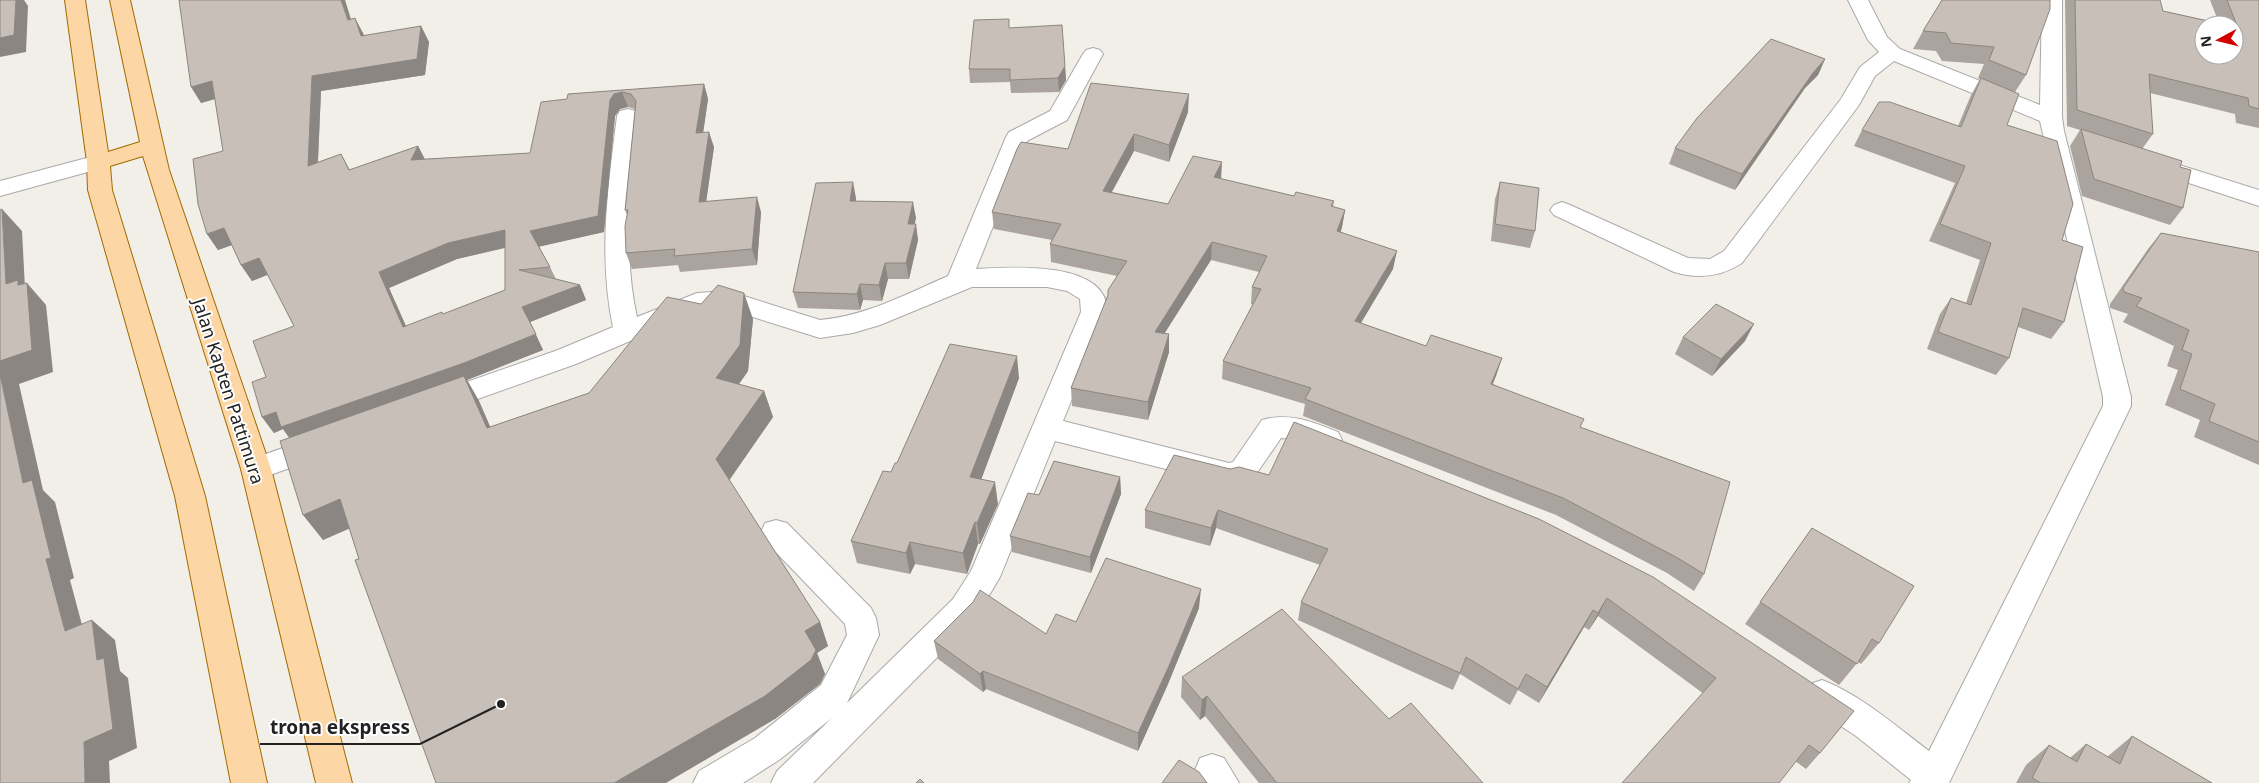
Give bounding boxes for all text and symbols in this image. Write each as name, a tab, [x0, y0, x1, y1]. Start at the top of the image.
north arrow	[2194, 15, 2244, 65]
text: N	[2195, 35, 2216, 48]
street label: Jalan Kapten Pattimura	[187, 293, 270, 487]
callout: trona ekspress	[260, 710, 420, 744]
text: trona ekspress	[270, 714, 410, 740]

